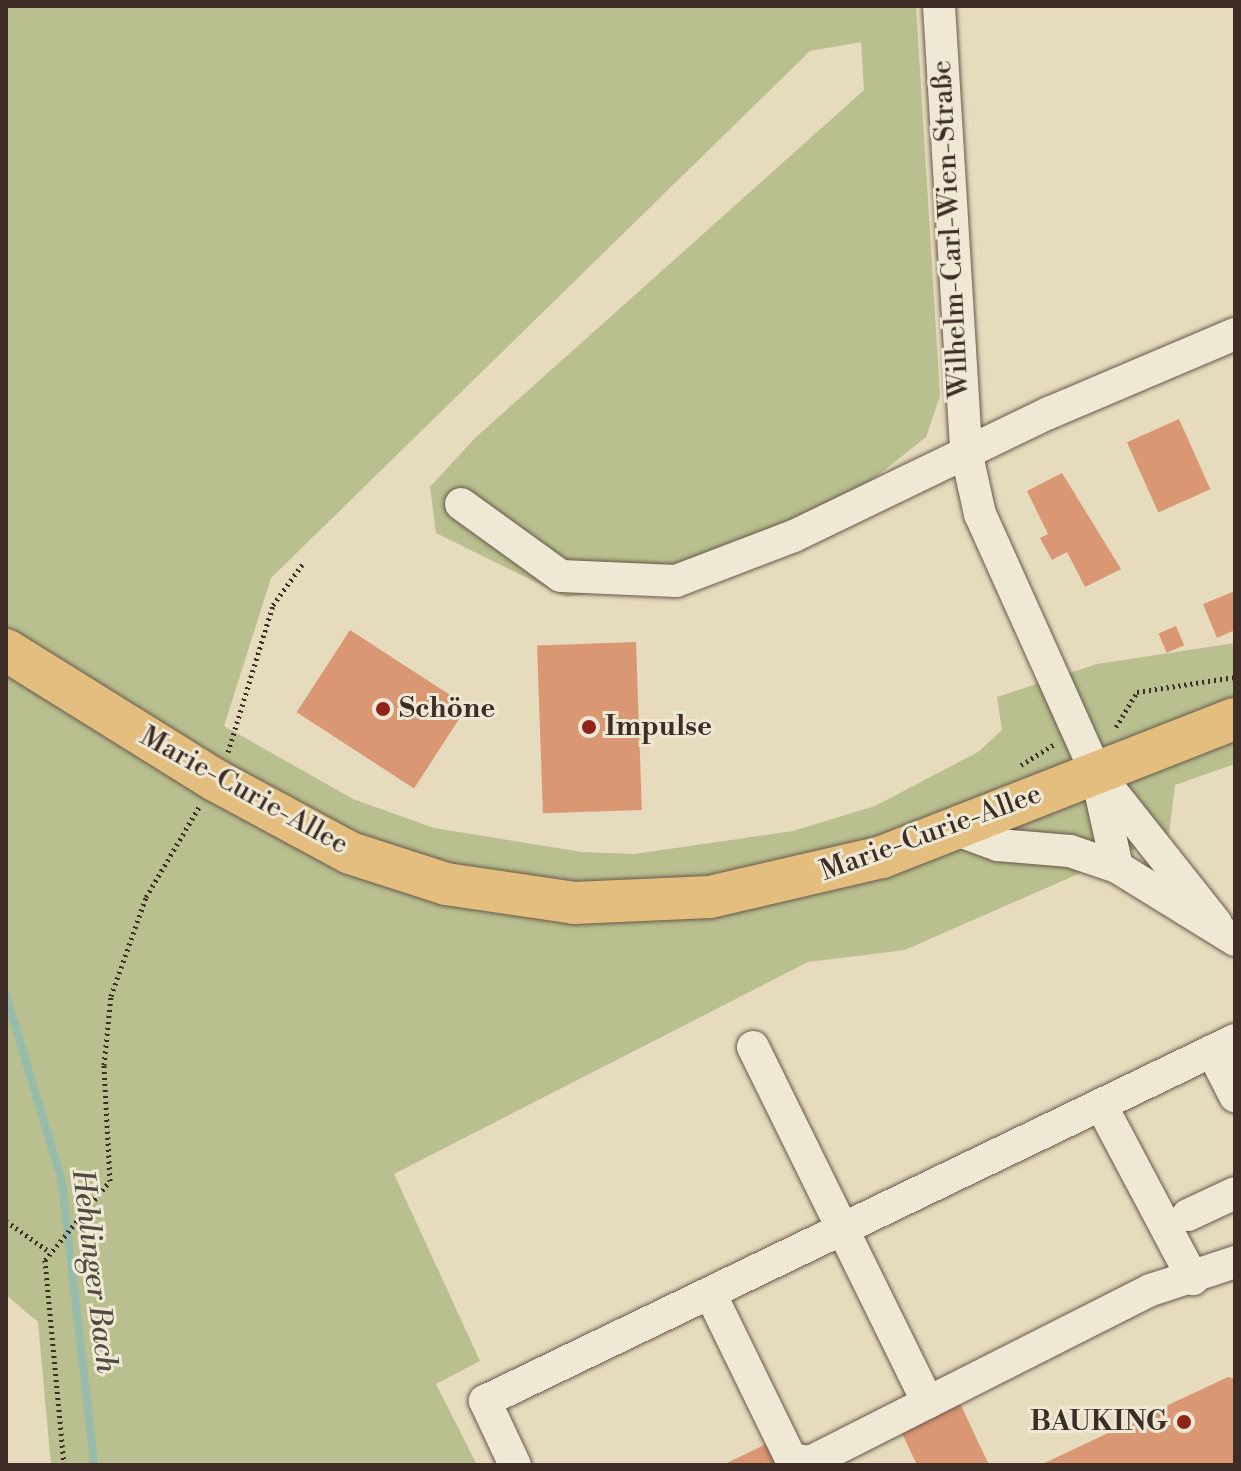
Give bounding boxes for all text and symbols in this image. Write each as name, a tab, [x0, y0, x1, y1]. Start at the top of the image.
street label: Wilhelm-Carl-Wien-Straße	[925, 59, 977, 399]
place label: Schöne	[399, 692, 495, 726]
marker: Schöne	[374, 700, 392, 718]
place label: Impulse	[605, 710, 712, 744]
marker: Impulse	[580, 718, 598, 736]
street label: Marie-Curie-Allee	[134, 720, 354, 862]
street label: Marie-Curie-Allee	[816, 777, 1046, 889]
water label: Hehlinger Bach	[64, 1167, 124, 1375]
place label: BAUKING	[1030, 1405, 1168, 1439]
marker: BAUKING	[1175, 1413, 1193, 1431]

